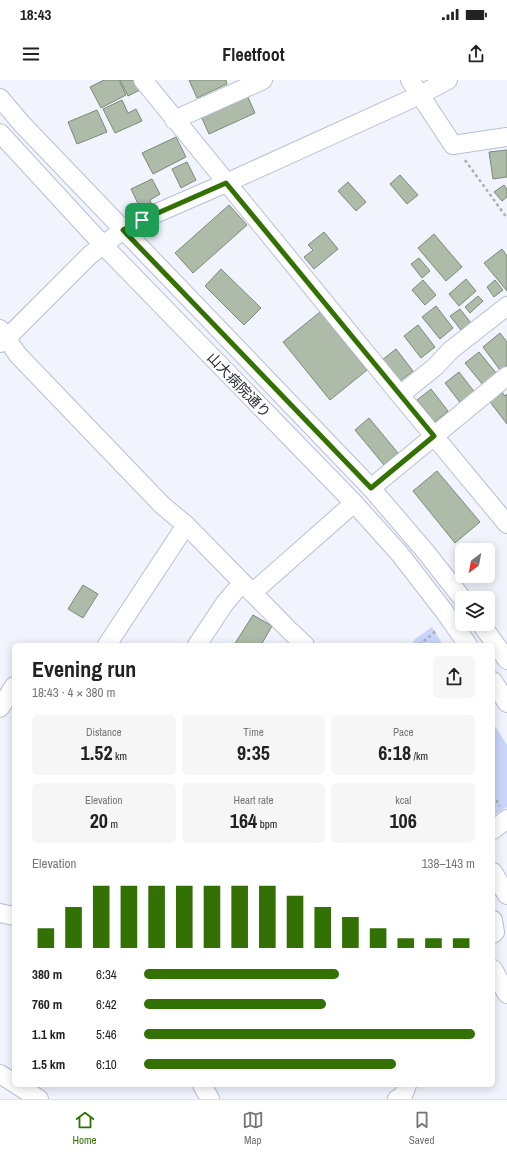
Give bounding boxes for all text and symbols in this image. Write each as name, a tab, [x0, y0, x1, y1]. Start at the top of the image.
text: 18:43	[20, 4, 51, 25]
text: Fleetfoot	[222, 42, 285, 67]
icon: menu	[20, 43, 42, 65]
icon: share	[465, 43, 487, 65]
pin	[125, 203, 159, 237]
icon: arrive	[131, 209, 153, 231]
street label: 山大病院通り	[203, 349, 275, 421]
north arrow	[455, 543, 495, 583]
map controls	[455, 543, 495, 631]
button: layers	[455, 591, 495, 631]
text: Evening run	[32, 654, 136, 684]
button: share	[433, 656, 475, 698]
text: 18:43 · 4 × 380 m	[32, 684, 115, 701]
text: Distance	[86, 725, 122, 739]
text: Time	[243, 725, 264, 739]
text: Pace	[393, 725, 413, 739]
text: 1.52	[81, 739, 113, 766]
text: 9:35	[237, 739, 270, 766]
text: 6:18	[378, 739, 411, 766]
text: km	[113, 749, 127, 763]
text: /km	[411, 749, 428, 763]
text: Elevation	[85, 793, 123, 807]
text: Heart rate	[233, 793, 274, 807]
text: kcal	[395, 793, 411, 807]
text: 20	[90, 807, 108, 834]
text: 164	[230, 807, 257, 834]
text: 106	[389, 807, 417, 834]
text: m	[108, 817, 118, 831]
text: bpm	[257, 817, 277, 831]
text: Elevation	[32, 855, 76, 872]
text: 138–143 m	[422, 855, 475, 872]
text: 380 m	[32, 966, 62, 983]
text: 6:34	[96, 966, 117, 983]
text: 760 m	[32, 996, 62, 1013]
text: 6:42	[96, 996, 117, 1013]
text: 1.1 km	[32, 1026, 65, 1043]
text: 5:46	[96, 1026, 117, 1043]
text: 1.5 km	[32, 1056, 65, 1073]
text: 6:10	[96, 1056, 117, 1073]
tab: Home	[73, 1109, 97, 1147]
tab: Map	[242, 1109, 264, 1147]
tab: Saved	[409, 1109, 434, 1147]

